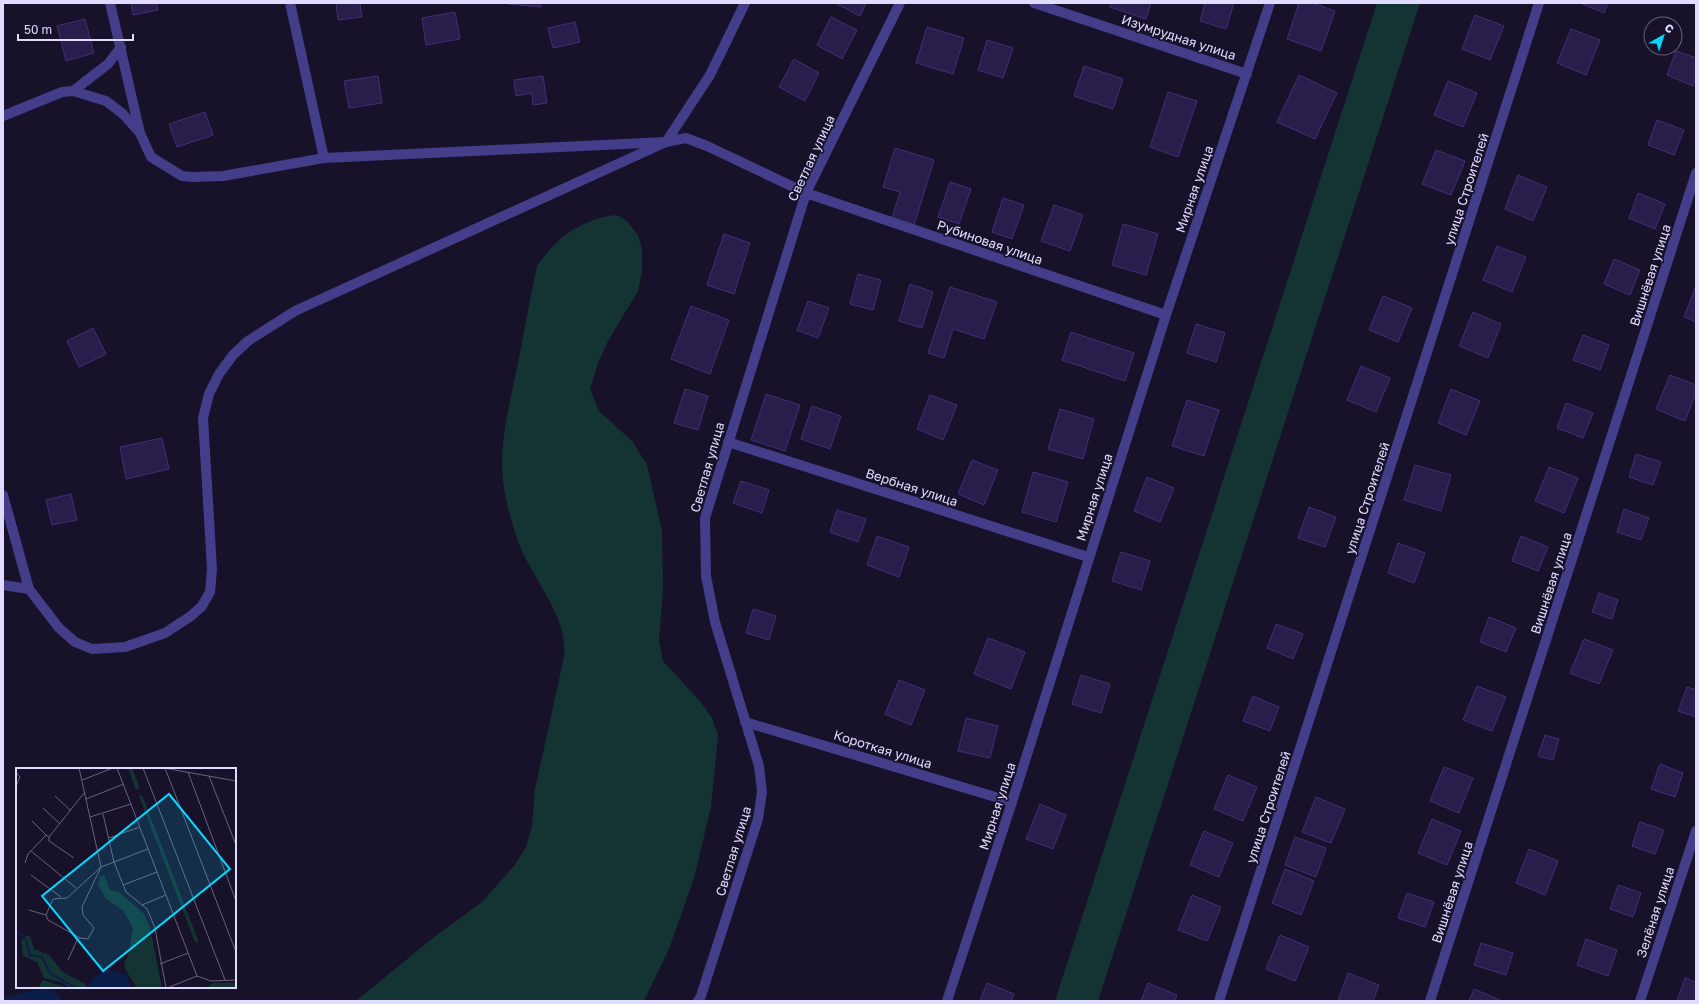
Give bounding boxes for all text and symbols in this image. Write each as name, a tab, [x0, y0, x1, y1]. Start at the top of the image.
street label: Изумрудная улица	[1120, 11, 1238, 63]
scale bar	[18, 16, 133, 42]
north arrow	[1643, 16, 1683, 56]
text: С	[1662, 20, 1677, 35]
text: 50 m	[24, 22, 52, 37]
street label: Светлая улица	[784, 112, 838, 204]
street label: улица Строителей	[1440, 131, 1492, 247]
street label: Мирная улица	[1172, 143, 1216, 235]
street label: Рубиновая улица	[935, 216, 1045, 268]
street label: Вишнёвая улица	[1626, 222, 1674, 328]
street label: Светлая улица	[686, 420, 728, 514]
street label: улица Строителей	[1341, 440, 1393, 556]
street label: Мирная улица	[1072, 451, 1116, 543]
street label: Вербная улица	[864, 465, 960, 509]
street label: Вишнёвая улица	[1527, 530, 1575, 636]
street label: Короткая улица	[832, 726, 934, 772]
street label: улица Строителей	[1242, 749, 1294, 865]
street label: Мирная улица	[975, 760, 1019, 852]
inset map	[16, 768, 236, 988]
street label: Светлая улица	[712, 804, 754, 898]
street label: Вишнёвая улица	[1428, 839, 1476, 945]
street label: Зелёная улица	[1633, 864, 1677, 960]

